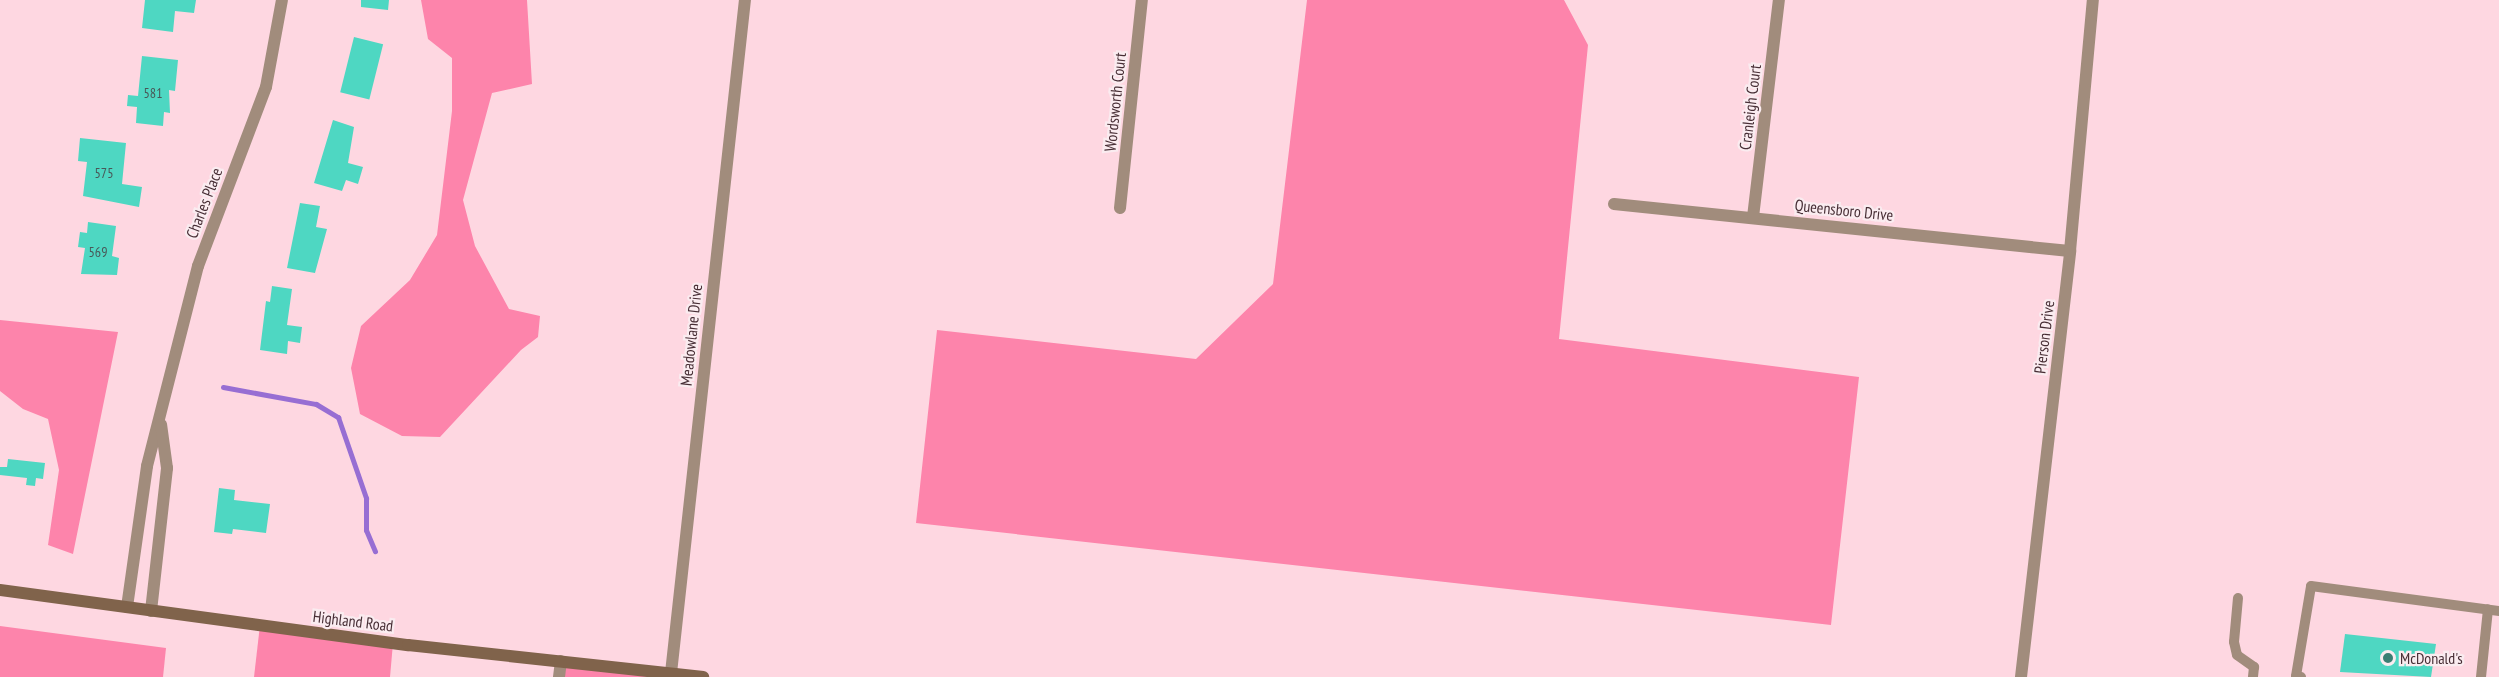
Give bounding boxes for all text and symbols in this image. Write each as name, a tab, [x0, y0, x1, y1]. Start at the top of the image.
street label: Wordsworth Court	[1100, 52, 1130, 152]
street label: Cranleigh Court	[1735, 63, 1765, 151]
house number: 581	[144, 85, 162, 101]
house number: 575	[95, 165, 113, 181]
street label: Charles Place	[182, 165, 226, 241]
street label: Queensboro Drive	[1794, 195, 1894, 225]
house number: 569	[89, 244, 107, 260]
street label: Meadowlane Drive	[676, 283, 706, 387]
street label: Pierson Drive	[2030, 299, 2058, 375]
street label: Highland Road	[312, 607, 394, 635]
place label: McDonald's	[2400, 648, 2463, 668]
marker: McDonald's	[2381, 651, 2395, 665]

